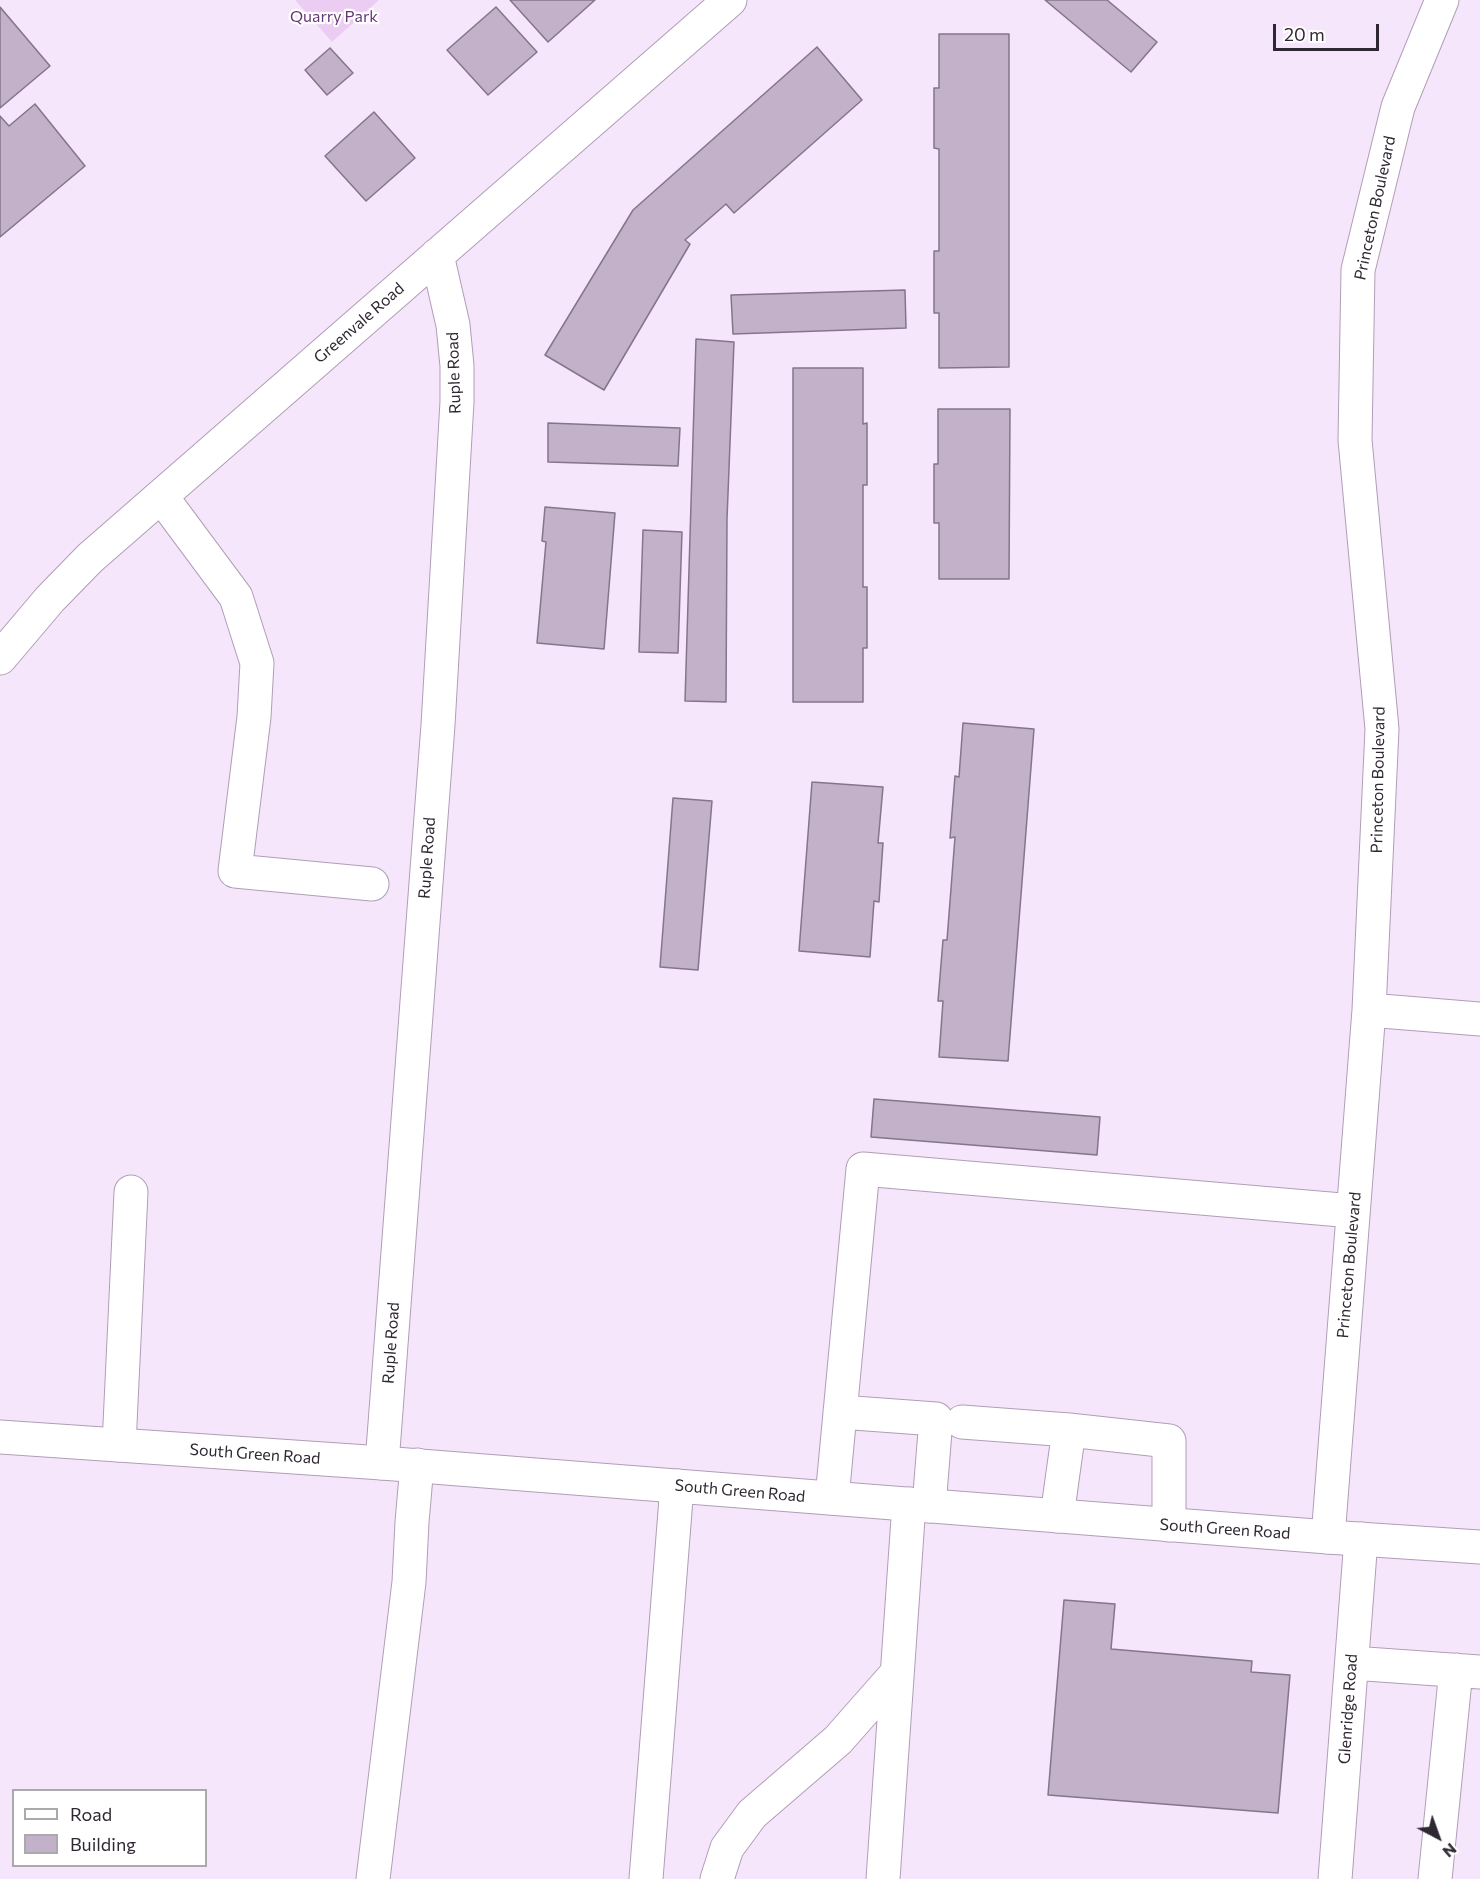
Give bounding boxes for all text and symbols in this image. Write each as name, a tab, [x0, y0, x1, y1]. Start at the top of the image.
park label: Quarry Park	[290, 7, 378, 27]
scale bar	[1276, 12, 1382, 50]
text: 20 m	[1284, 23, 1325, 45]
street label: Princeton Boulevard	[1350, 134, 1400, 282]
street label: Greenvale Road	[310, 279, 408, 367]
street label: Ruple Road	[443, 332, 465, 414]
street label: Princeton Boulevard	[1367, 706, 1389, 854]
street label: Ruple Road	[415, 816, 439, 900]
street label: Princeton Boulevard	[1333, 1191, 1365, 1339]
street label: Ruple Road	[379, 1301, 403, 1385]
street label: South Green Road	[189, 1440, 321, 1468]
street label: South Green Road	[674, 1476, 806, 1506]
street label: South Green Road	[1159, 1515, 1291, 1543]
street label: Glenridge Road	[1335, 1653, 1361, 1765]
legend	[12, 1789, 207, 1867]
text: Road	[70, 1803, 112, 1825]
north arrow	[1408, 1807, 1468, 1867]
text: Building	[70, 1833, 136, 1855]
text: N	[1439, 1840, 1461, 1862]

